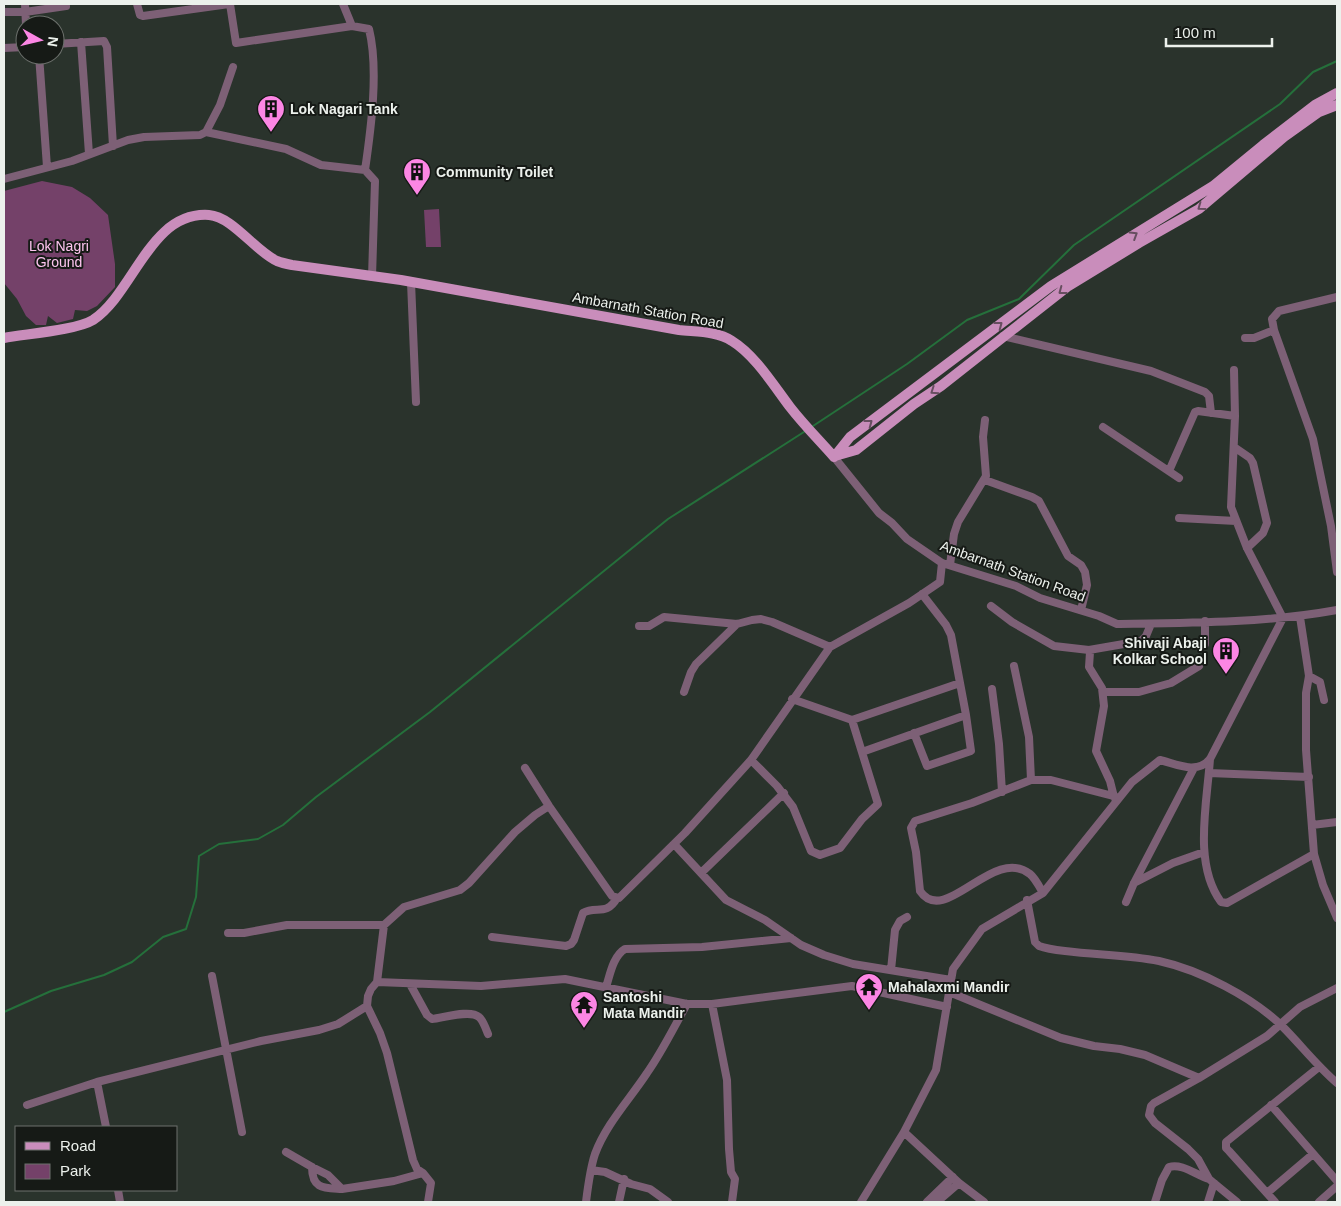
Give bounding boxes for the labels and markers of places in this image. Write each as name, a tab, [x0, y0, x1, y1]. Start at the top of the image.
building icon: Lok Nagari Tank	[256, 94, 286, 133]
place label: Lok Nagari Tank	[290, 101, 398, 117]
building icon: Community Toilet	[402, 157, 432, 196]
place label: Community Toilet	[436, 164, 554, 180]
place label: Shivaji Abaji Kolkar School	[1113, 635, 1207, 667]
building icon: Shivaji Abaji Kolkar School	[1211, 636, 1241, 675]
temple icon: Mahalaxmi Mandir	[854, 972, 884, 1011]
place label: Mahalaxmi Mandir	[888, 979, 1010, 995]
place label: Santoshi Mata Mandir	[603, 989, 685, 1021]
temple icon: Santoshi Mata Mandir	[569, 990, 599, 1029]

